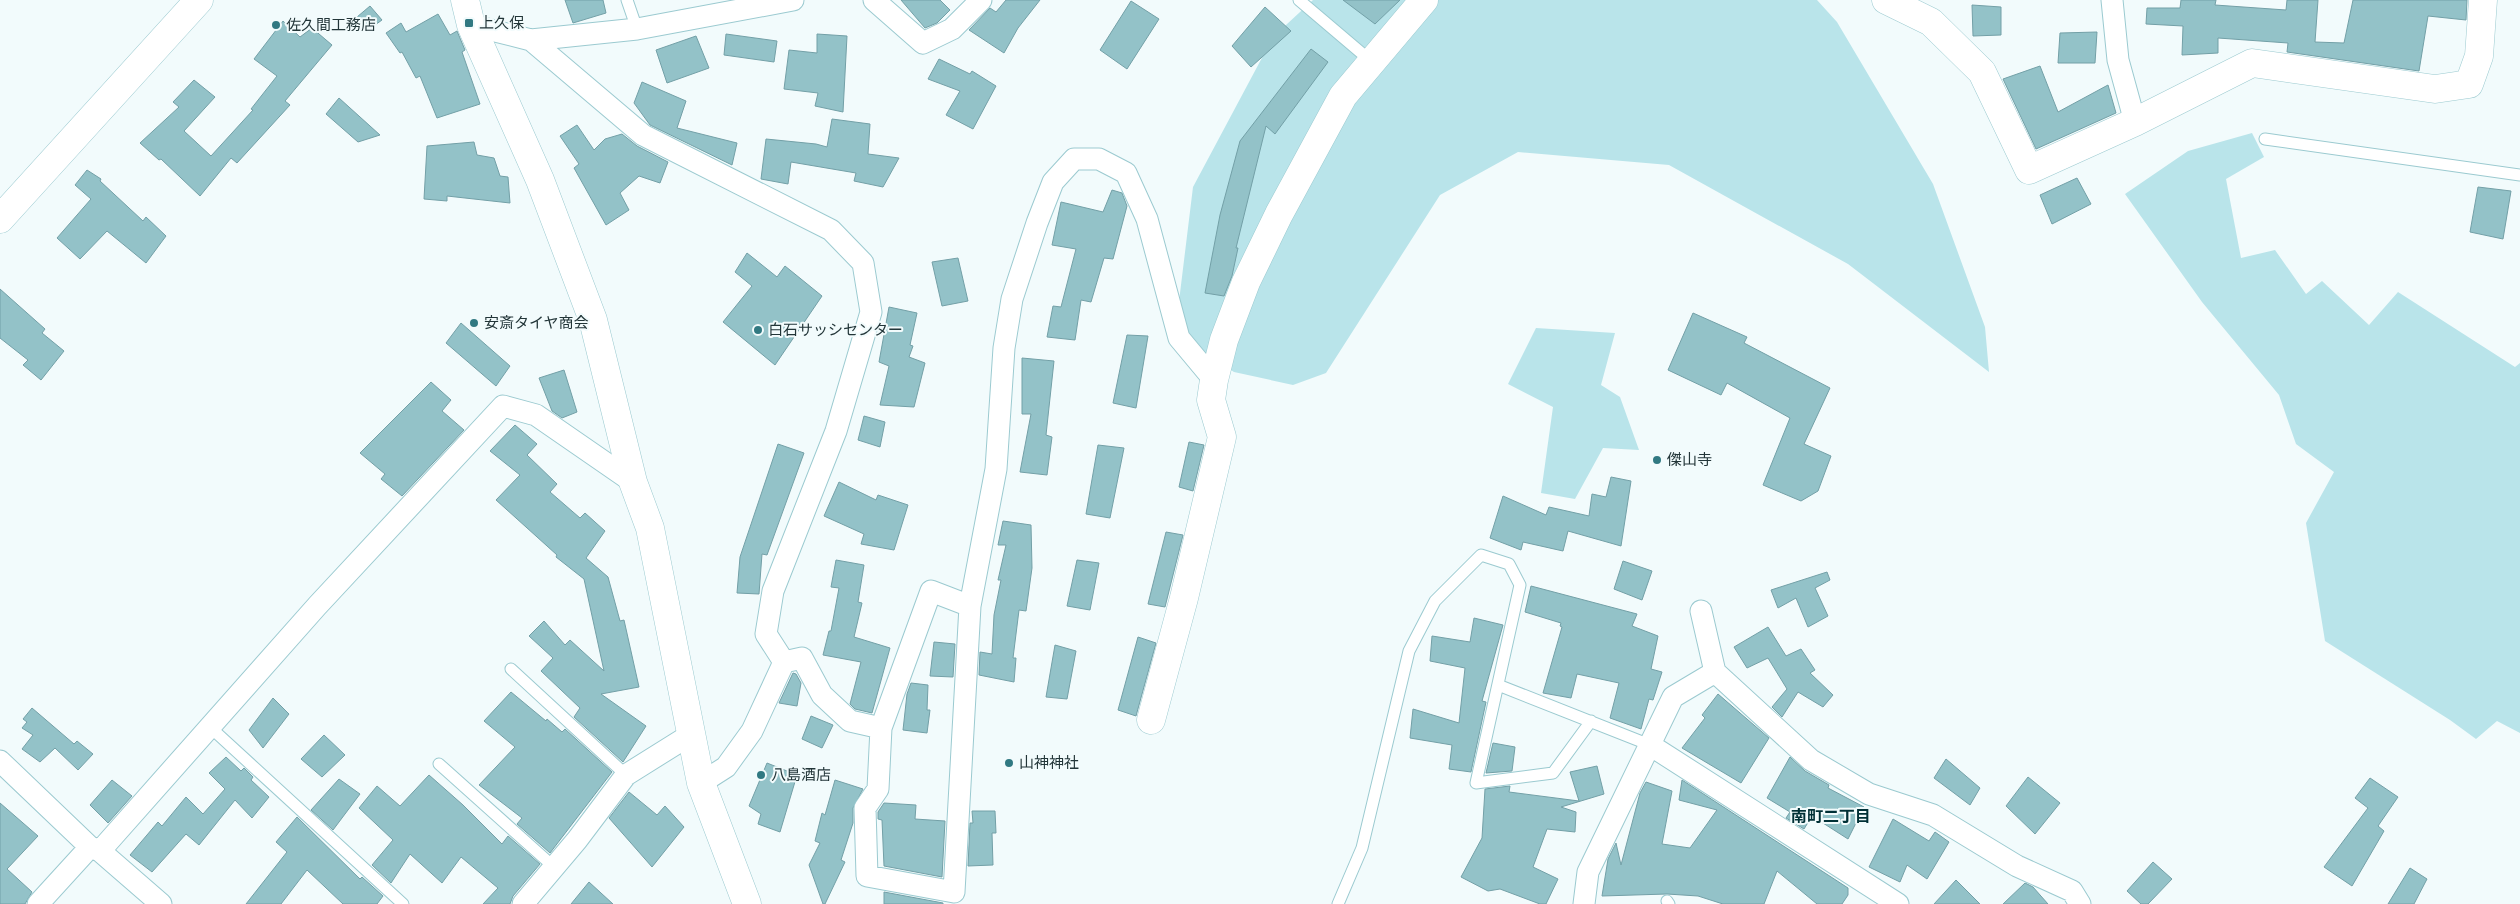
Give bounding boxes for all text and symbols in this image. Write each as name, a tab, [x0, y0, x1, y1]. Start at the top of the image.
place label: 上久保	[479, 14, 524, 32]
place label: 佐久間工務店	[286, 16, 376, 34]
marker: 上久保	[463, 17, 475, 29]
marker: 佐久間工務店	[270, 19, 282, 31]
place label: 安斎タイヤ商会	[484, 314, 589, 332]
marker: 安斎タイヤ商会	[468, 317, 480, 329]
place label: 白石サッシセンター	[768, 321, 903, 339]
marker: 白石サッシセンター	[752, 324, 764, 336]
place label: 傑山寺	[1667, 451, 1712, 469]
marker: 傑山寺	[1651, 454, 1663, 466]
place label: 山神神社	[1019, 754, 1079, 772]
marker: 山神神社	[1003, 757, 1015, 769]
place label: 八島酒店	[771, 766, 831, 784]
marker: 八島酒店	[755, 769, 767, 781]
district label: 南町二丁目	[1791, 807, 1871, 826]

